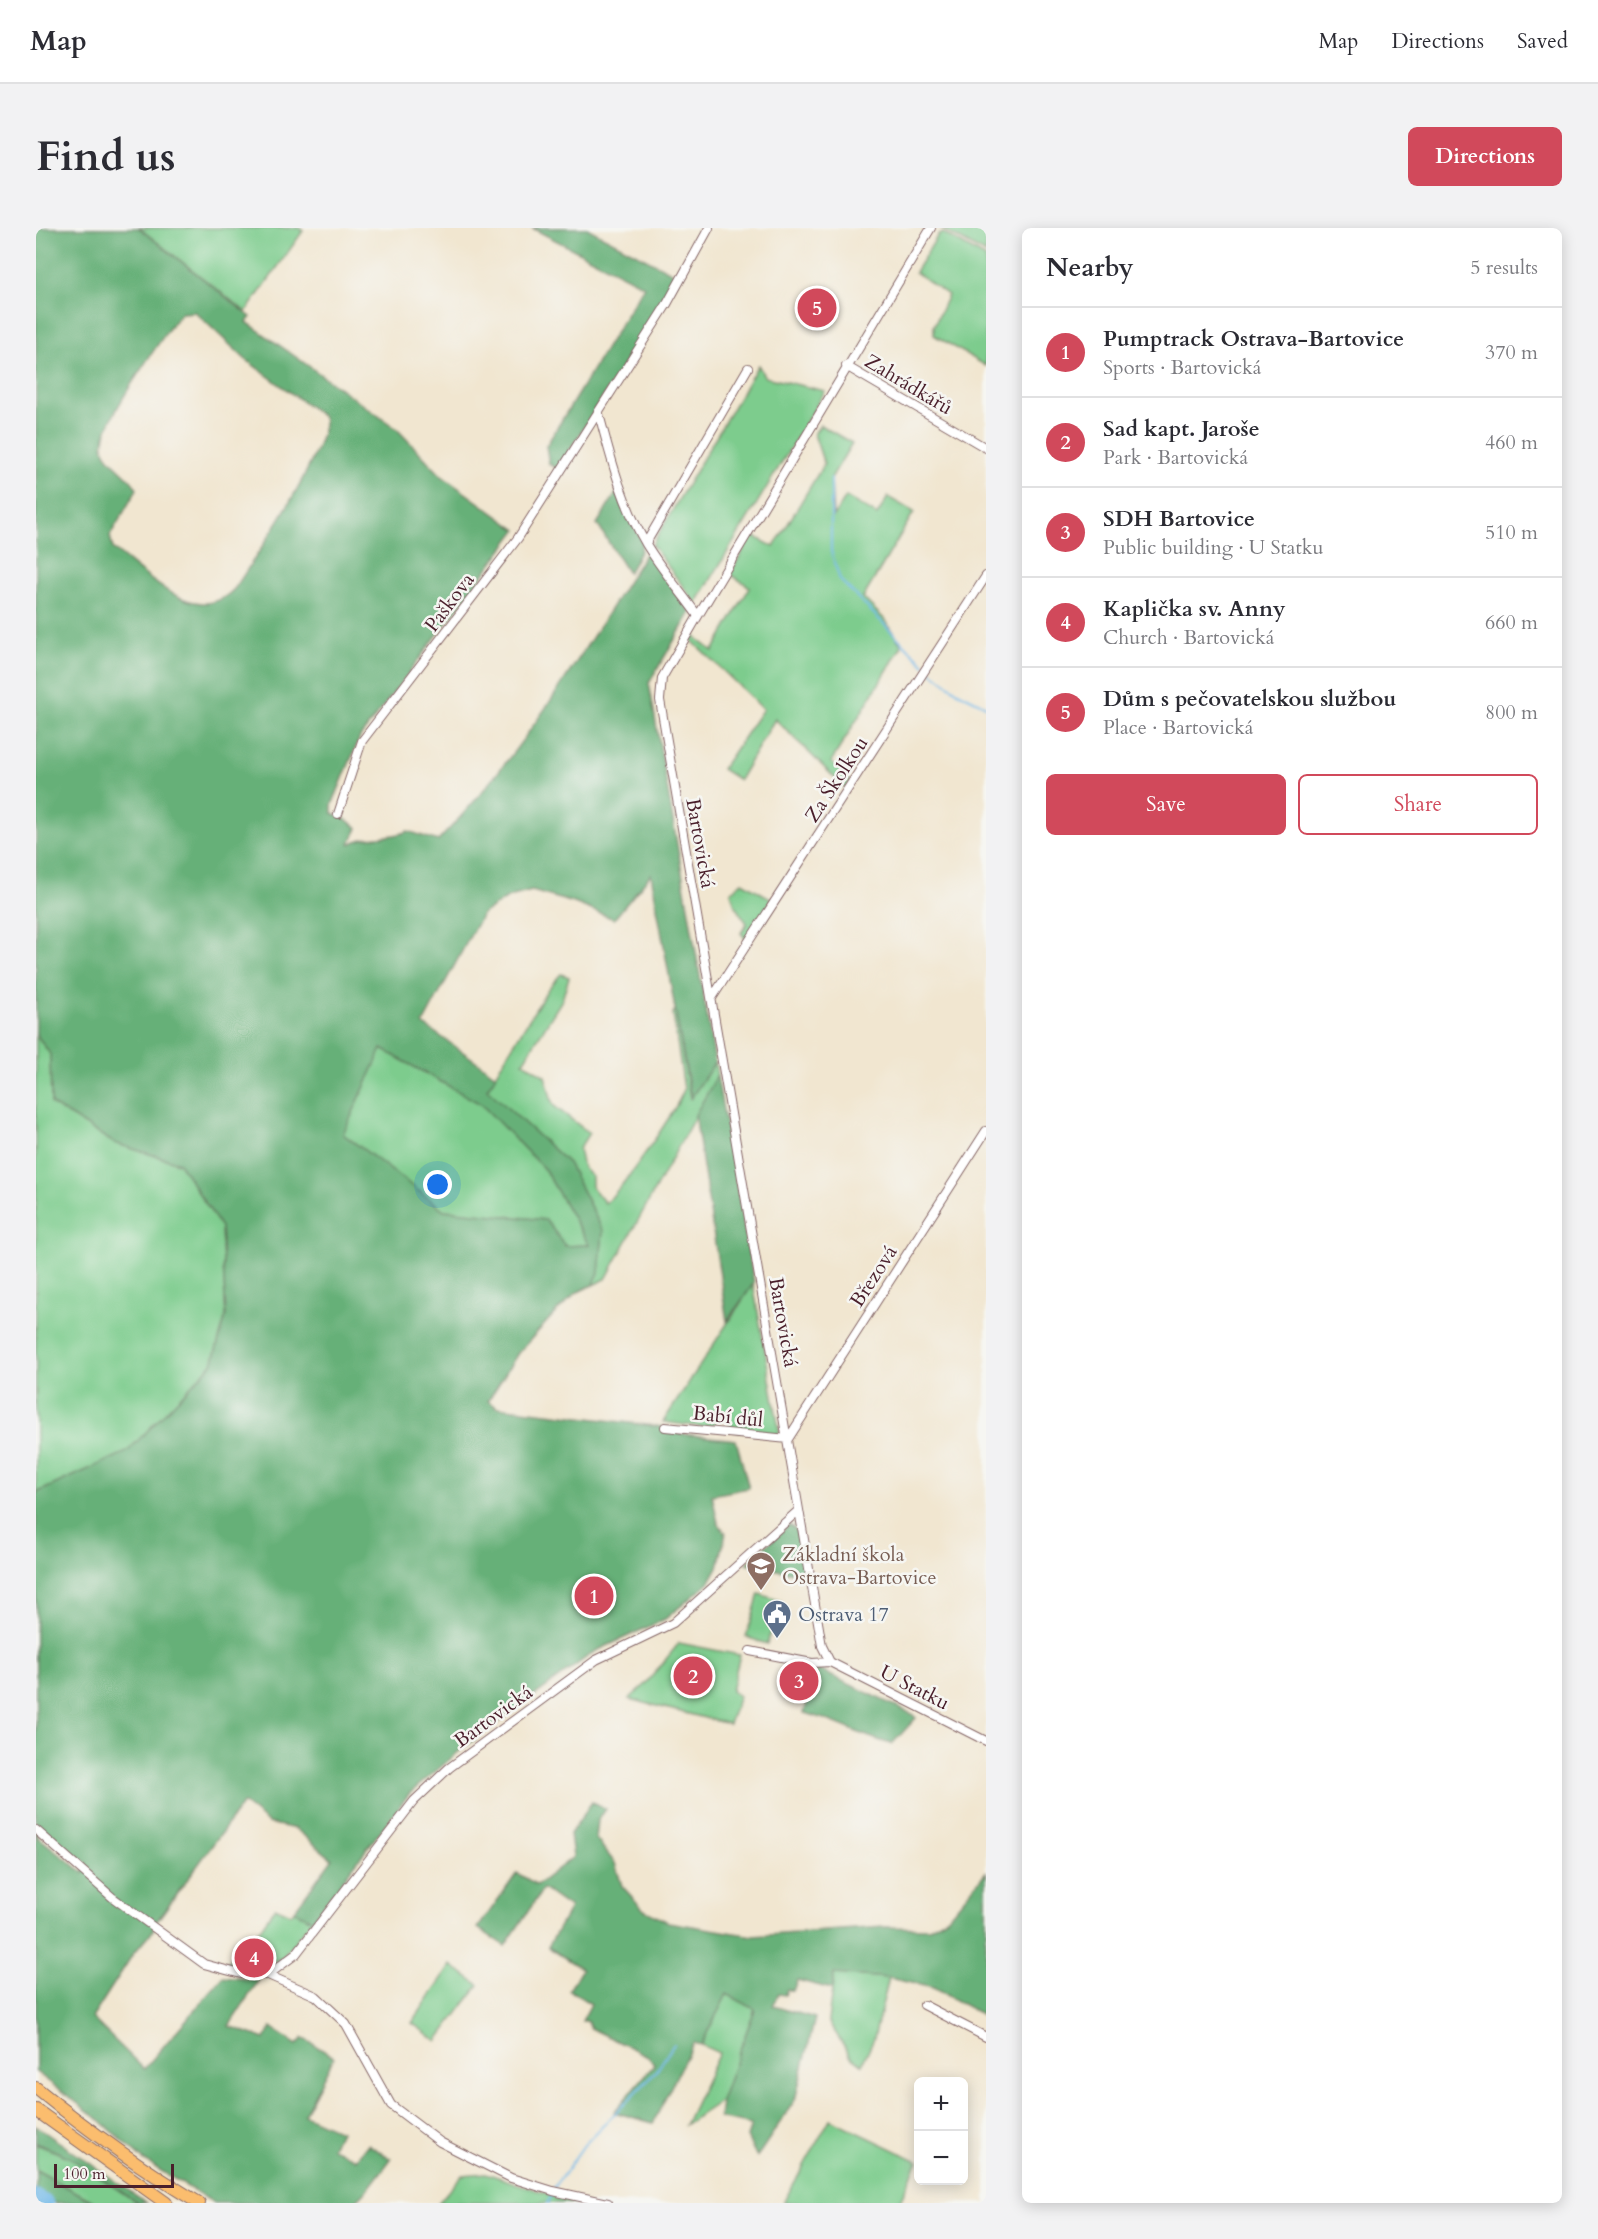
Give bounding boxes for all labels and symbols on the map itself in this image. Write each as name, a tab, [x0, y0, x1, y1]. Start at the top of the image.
pin: 5	[798, 286, 836, 331]
street label: Zahrádkářů	[860, 348, 958, 421]
street label: Paškova	[418, 567, 481, 637]
street label: Za Školkou	[799, 731, 874, 827]
street label: Bartovická	[679, 796, 722, 891]
your location	[423, 1170, 452, 1199]
street label: Březová	[843, 1240, 904, 1312]
street label: Bartovická	[762, 1275, 805, 1370]
street label: Babí důl	[691, 1399, 765, 1434]
place label: Základní škola Ostrava-Bartovice	[782, 1541, 937, 1591]
school or university icon: Základní škola Ostrava-Bartovice	[745, 1550, 777, 1592]
pin: 1	[574, 1574, 614, 1618]
public building icon: Ostrava 17	[761, 1598, 793, 1640]
place label: Ostrava 17	[798, 1601, 889, 1628]
pin: 2	[674, 1654, 712, 1698]
pin: 3	[780, 1658, 819, 1704]
street label: U Statku	[875, 1658, 954, 1716]
street label: Bartovická	[449, 1679, 538, 1754]
pin: 4	[234, 1936, 274, 1980]
scale bar	[54, 2161, 174, 2188]

